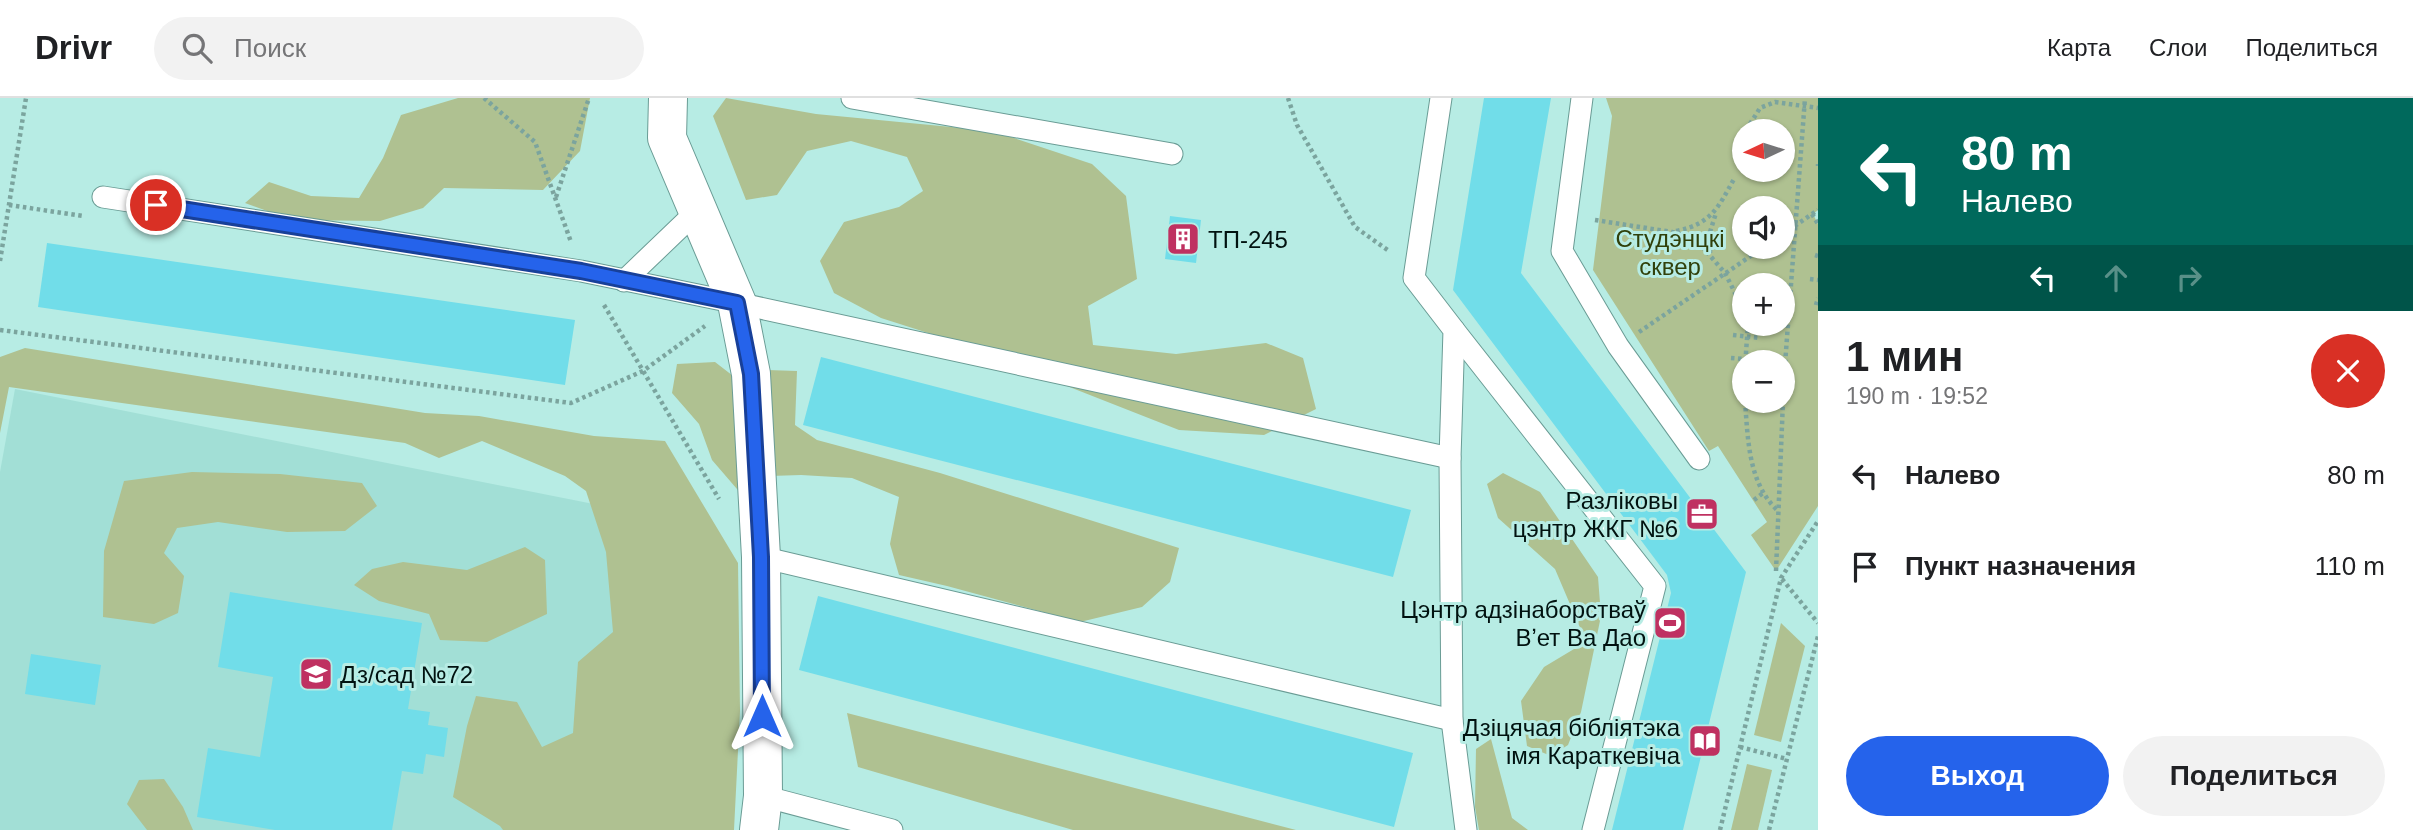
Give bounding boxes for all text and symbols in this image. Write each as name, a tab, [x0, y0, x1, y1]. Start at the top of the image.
search box	[154, 17, 644, 80]
text: Drivr	[35, 29, 112, 66]
icon: search	[178, 29, 216, 67]
text: Поиск	[234, 33, 306, 63]
text: Карта	[2047, 34, 2111, 61]
text: Слои	[2149, 34, 2207, 61]
text: Поделиться	[2245, 34, 2378, 61]
north arrow	[1732, 119, 1796, 182]
map controls	[1732, 119, 1795, 413]
icon: left	[1846, 126, 1937, 217]
text: 80 m	[1961, 126, 2073, 180]
pin	[126, 175, 186, 235]
text: Налево	[1961, 183, 2073, 219]
icon: arrive	[137, 186, 175, 224]
button: sound	[1732, 196, 1795, 259]
building icon: ТП-245	[1164, 220, 1202, 258]
park label: Студэнцкі сквер	[1615, 225, 1725, 280]
place label: ТП-245	[1208, 226, 1288, 253]
icon: left	[2024, 259, 2062, 297]
icon: ahead	[2097, 259, 2135, 297]
icon: right	[2170, 259, 2208, 297]
button: +	[1732, 273, 1795, 336]
text: 1 мин	[1846, 333, 1963, 380]
button: close	[2311, 334, 2385, 408]
button: −	[1732, 350, 1795, 413]
text: 190 m · 19:52	[1846, 383, 1988, 409]
icon: left	[1846, 457, 1884, 495]
text: Налево	[1905, 460, 2000, 490]
text: 80 m	[2327, 460, 2385, 490]
place label: Разліковы цэнтр ЖКГ №6	[1513, 487, 1678, 542]
office icon: Разліковы цэнтр ЖКГ №6	[1683, 495, 1721, 533]
icon: arrive	[1846, 548, 1884, 586]
text: Пункт назначения	[1905, 551, 2136, 581]
text: 110 m	[2315, 551, 2385, 581]
place label: Цэнтр адзінаборстваў Вʼет Ва Дао	[1400, 596, 1646, 651]
sports icon: Цэнтр адзінаборстваў Вʼет Ва Дао	[1651, 604, 1689, 642]
school or university icon: Дз/сад №72	[297, 655, 335, 693]
place label: Дз/сад №72	[340, 661, 473, 688]
position arrow	[725, 679, 799, 753]
place label: Дзіцячая бібліятэка імя Караткевіча	[1463, 714, 1681, 769]
library icon: Дзіцячая бібліятэка імя Караткевіча	[1686, 722, 1724, 760]
button: Выход	[1846, 736, 2109, 816]
button: Поделиться	[2123, 736, 2385, 816]

